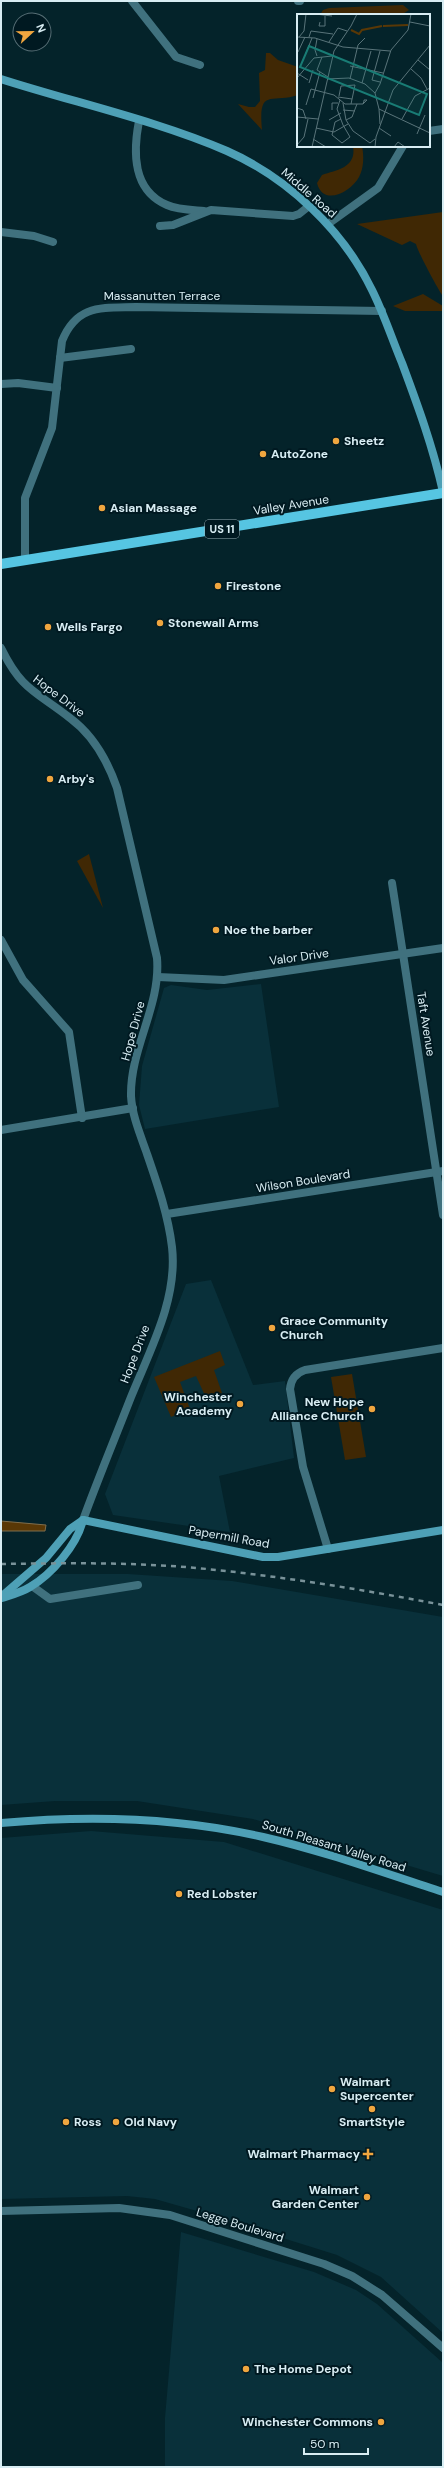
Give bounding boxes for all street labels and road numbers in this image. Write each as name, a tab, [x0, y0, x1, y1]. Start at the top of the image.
street label: Middle Road	[278, 164, 340, 222]
street label: Massanutten Terrace	[104, 288, 221, 304]
street label: Valley Avenue	[252, 491, 330, 519]
road number: US 11	[205, 520, 239, 538]
street label: Hope Drive	[30, 671, 88, 721]
street label: Valor Drive	[268, 945, 330, 969]
street label: Taft Avenue	[413, 991, 439, 1058]
street label: Hope Drive	[117, 999, 149, 1063]
street label: Wilson Boulevard	[255, 1166, 351, 1196]
street label: Hope Drive	[117, 1322, 154, 1385]
street label: Papermill Road	[187, 1522, 271, 1552]
street label: South Pleasant Valley Road	[260, 1816, 408, 1876]
street label: Legge Boulevard	[194, 2204, 286, 2246]

